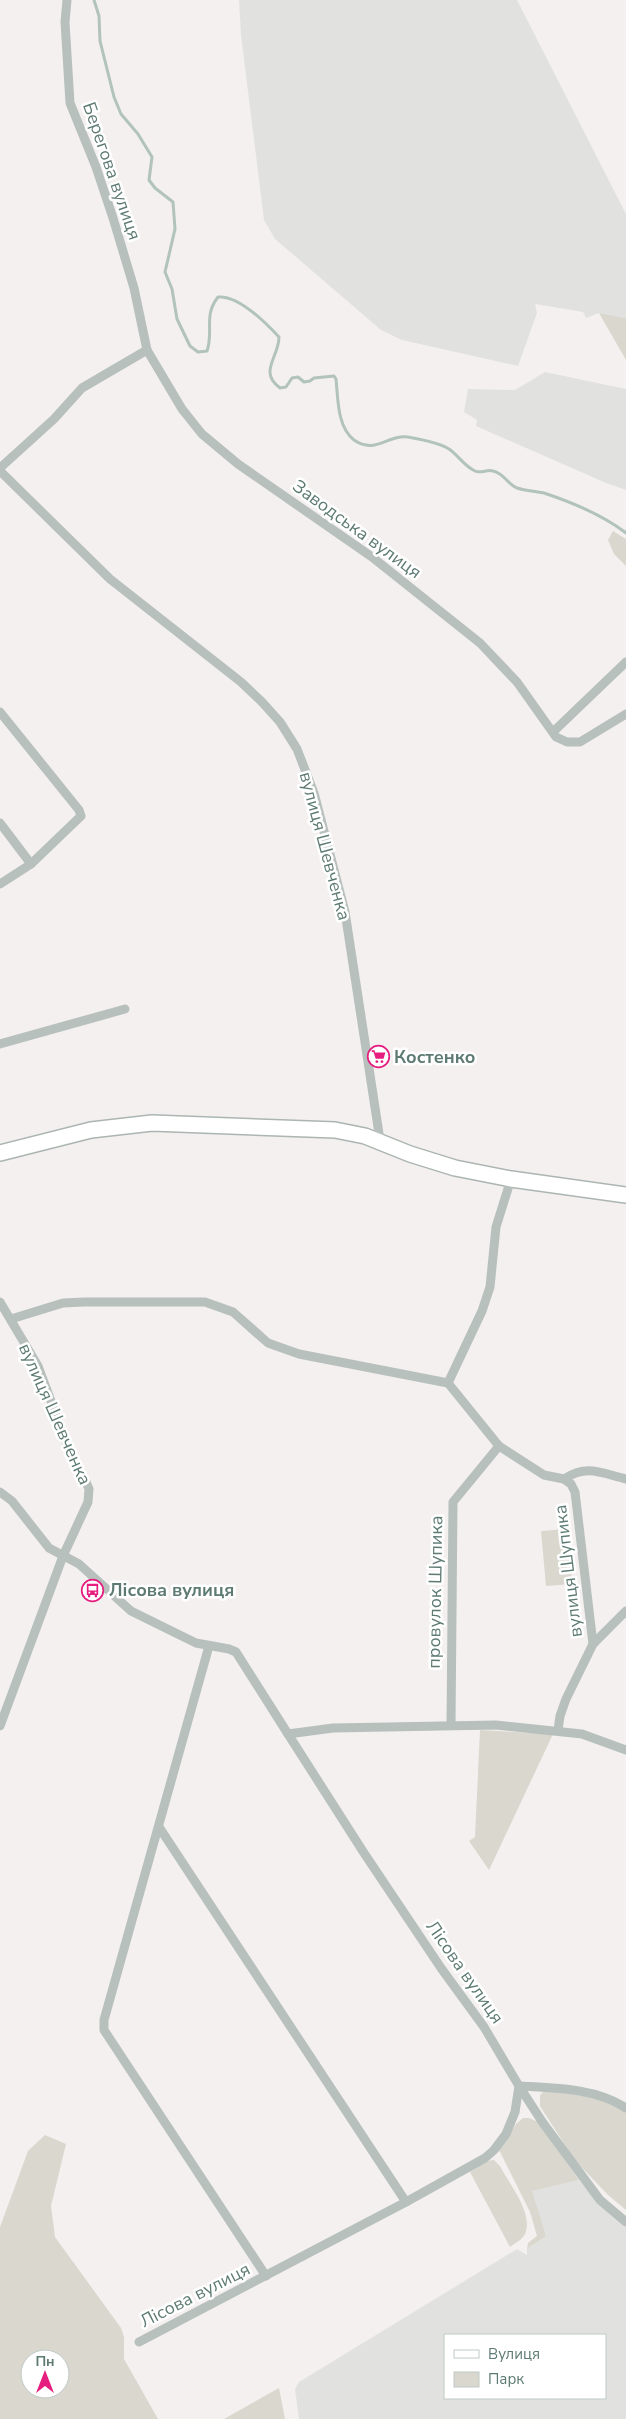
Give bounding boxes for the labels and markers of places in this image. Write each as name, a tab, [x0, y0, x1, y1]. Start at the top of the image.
supermarket icon: Костенко	[366, 1045, 390, 1069]
place label: Костенко	[394, 1045, 475, 1069]
bus stop icon: Лісова вулиця	[81, 1578, 105, 1602]
place label: Лісова вулиця	[109, 1578, 234, 1602]

